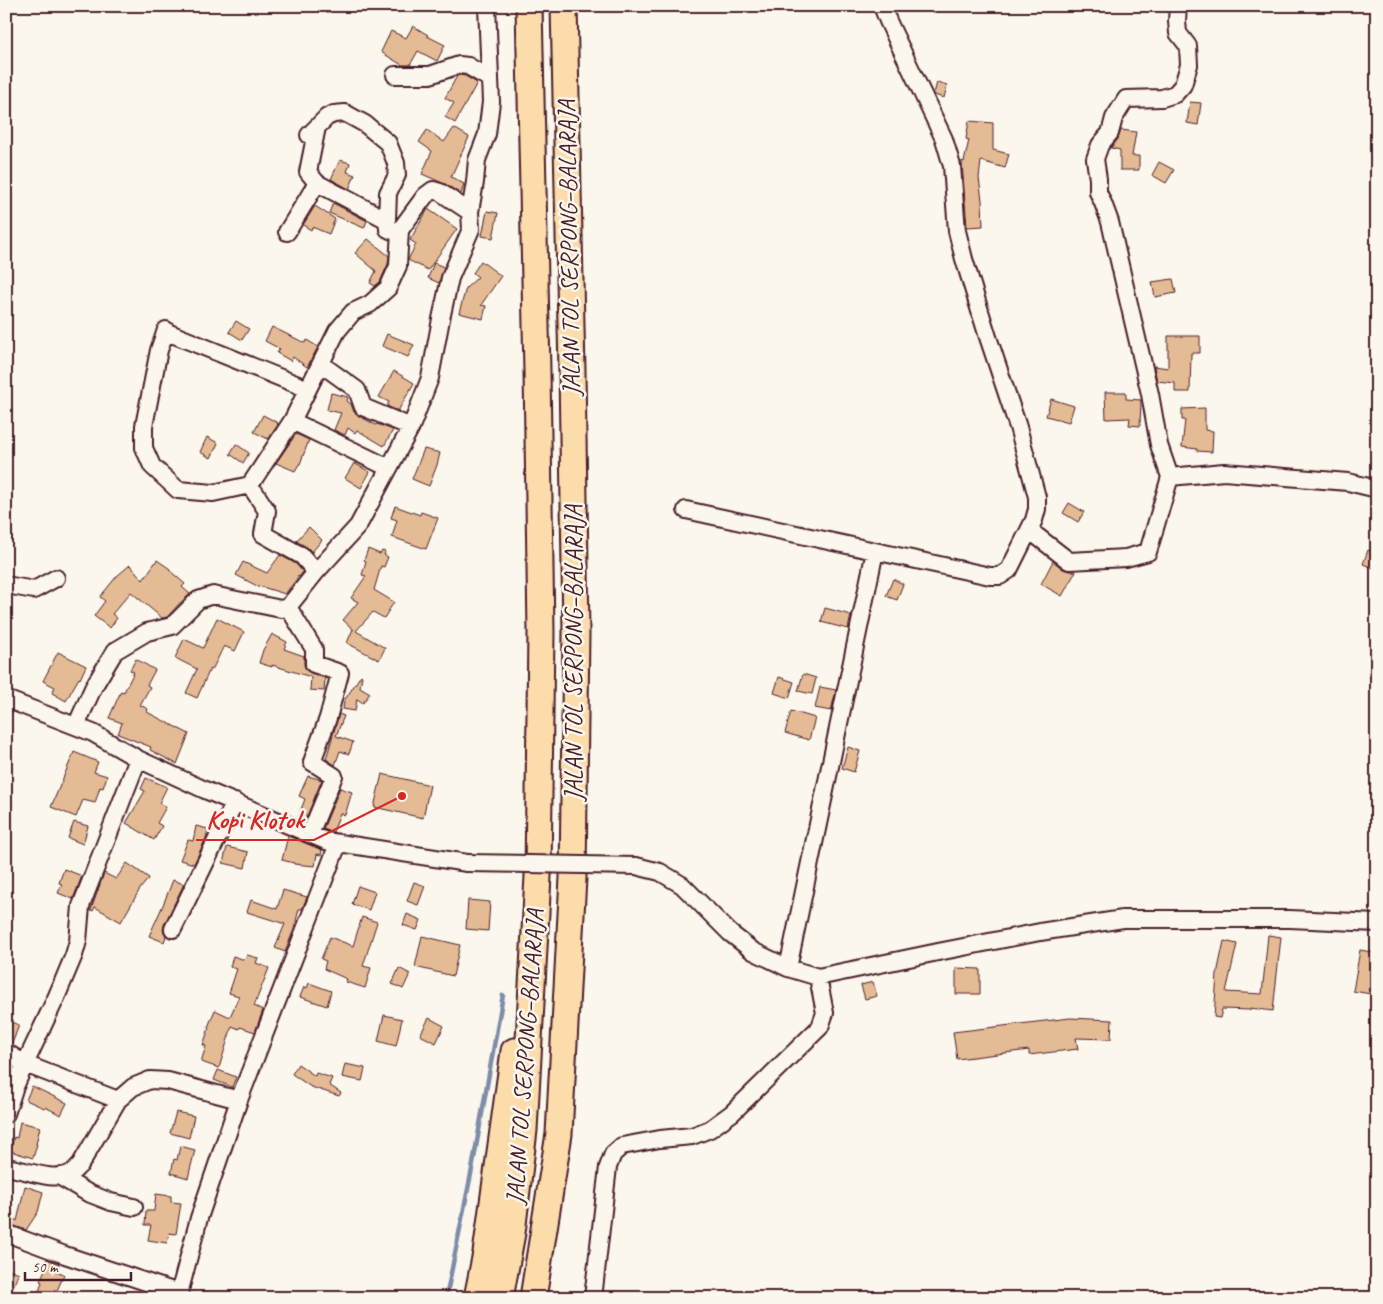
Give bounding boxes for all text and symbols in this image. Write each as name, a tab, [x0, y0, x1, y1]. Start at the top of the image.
street label: JALAN TOL SERPONG–BALARAJA	[550, 98, 588, 397]
street label: JALAN TOL SERPONG–BALARAJA	[558, 504, 590, 802]
callout: Kopi Klotok	[196, 799, 314, 840]
text: Kopi Klotok	[206, 803, 306, 836]
street label: JALAN TOL SERPONG–BALARAJA	[499, 907, 551, 1207]
scale bar	[25, 1249, 131, 1281]
text: 50 m	[32, 1258, 59, 1277]

